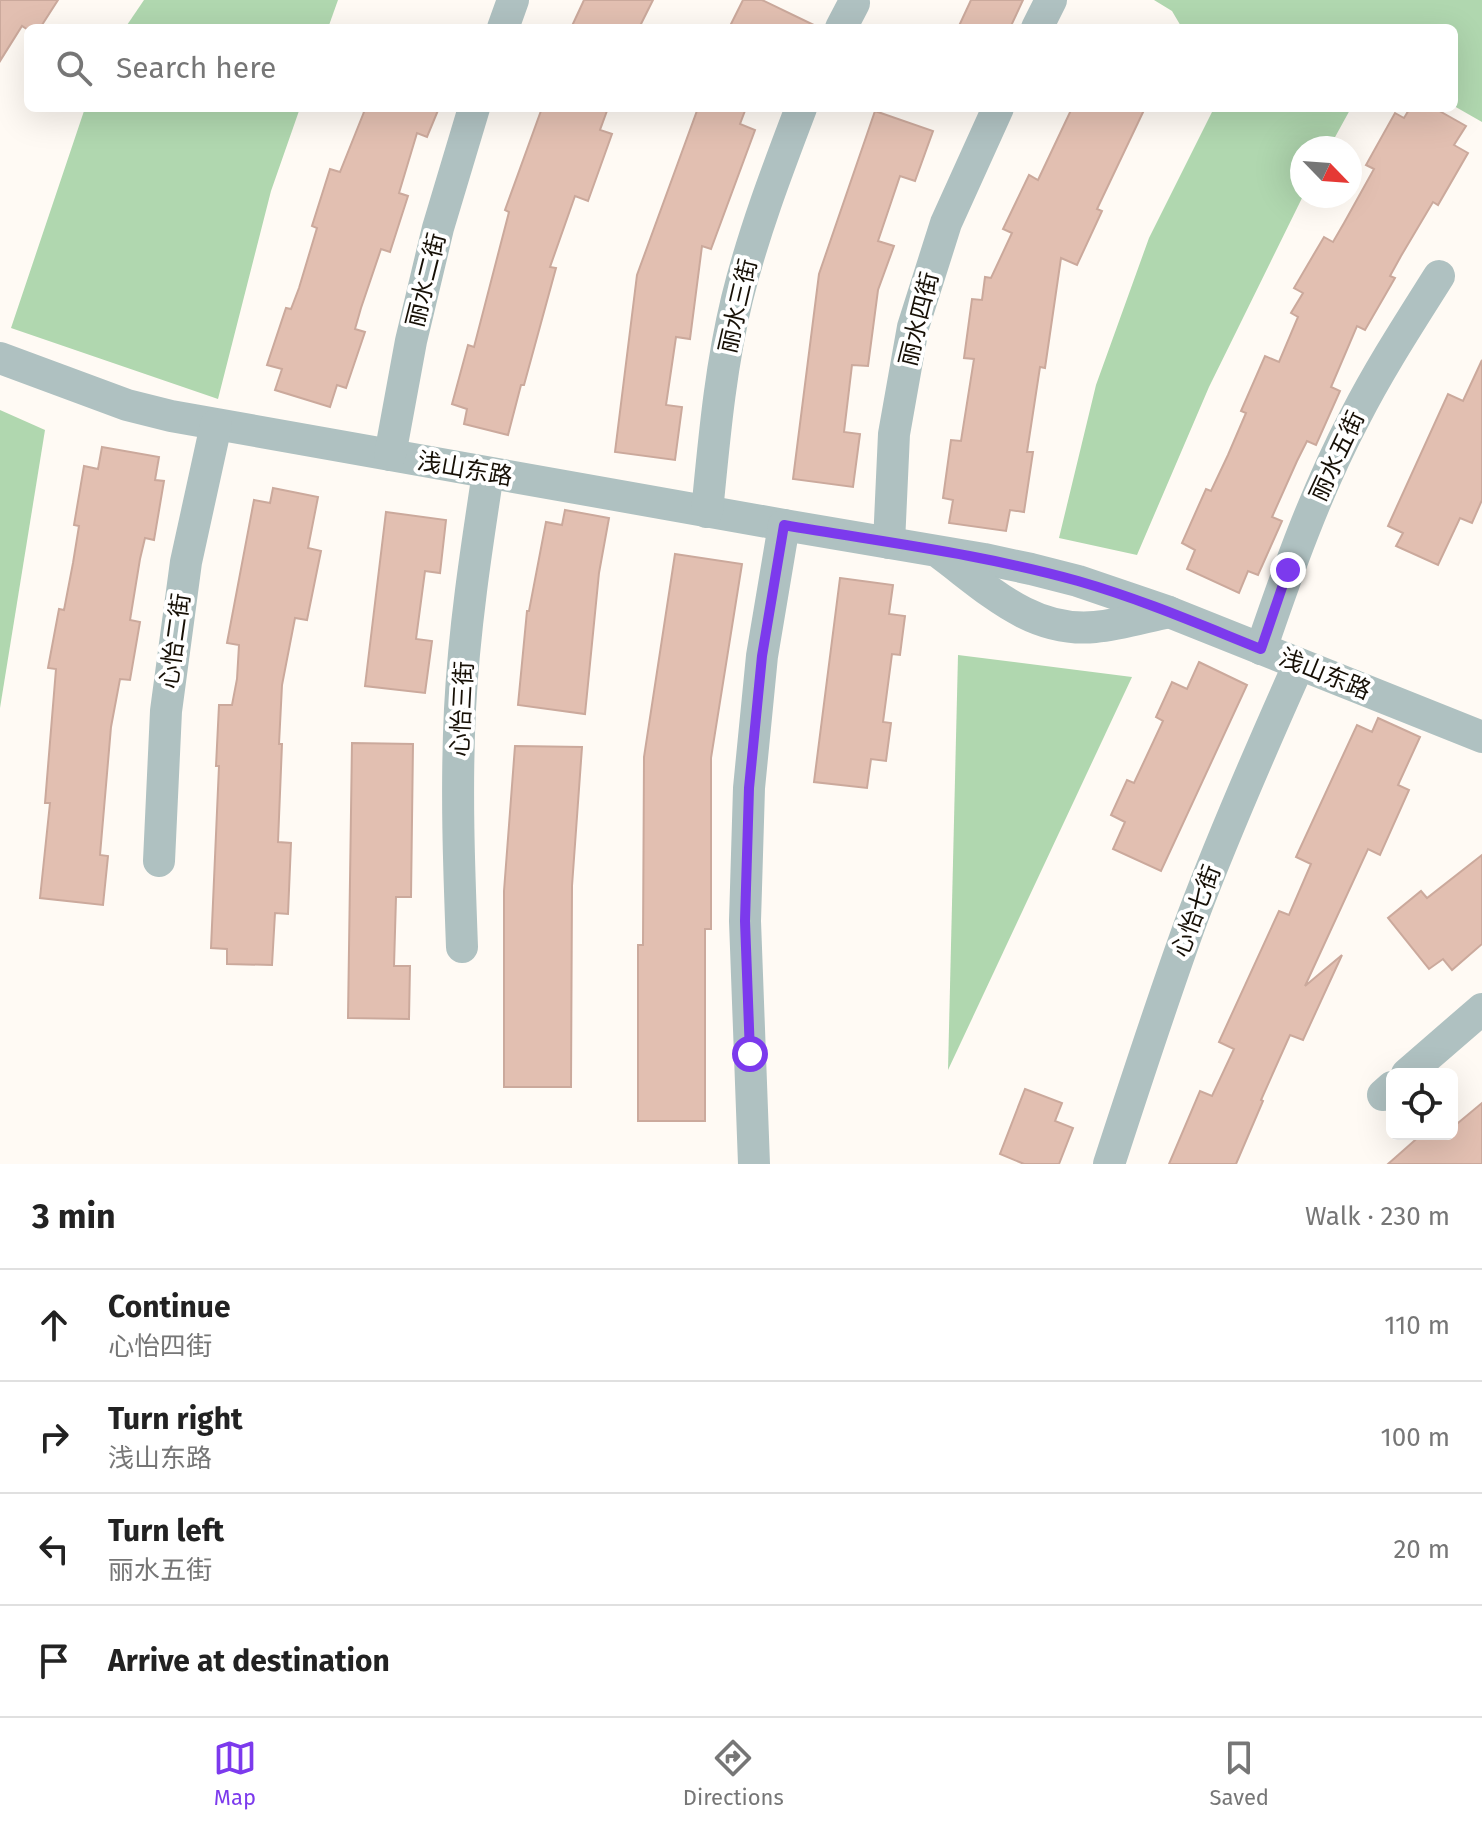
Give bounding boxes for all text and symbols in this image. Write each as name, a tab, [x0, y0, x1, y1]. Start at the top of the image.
search box	[24, 24, 1458, 112]
icon: search	[52, 46, 96, 90]
text: Search here	[116, 50, 276, 86]
north arrow	[1290, 136, 1362, 208]
street label: 丽水二街	[401, 230, 451, 330]
street label: 丽水三街	[714, 256, 762, 356]
street label: 丽水四街	[894, 269, 944, 369]
street label: 丽水五街	[1304, 407, 1370, 505]
street label: 浅山东路	[415, 447, 515, 491]
route end	[1270, 552, 1306, 588]
street label: 心怡二街	[154, 592, 196, 690]
street label: 浅山东路	[1275, 643, 1375, 705]
street label: 心怡三街	[446, 660, 478, 758]
street label: 心怡七街	[1166, 861, 1226, 961]
route start	[732, 1036, 768, 1072]
map controls	[1386, 1068, 1458, 1140]
button: locate	[1386, 1068, 1458, 1140]
text: 3 min	[32, 1196, 116, 1237]
text: Walk · 230 m	[1305, 1201, 1450, 1232]
text: Continue	[108, 1289, 231, 1325]
icon: ahead	[32, 1303, 76, 1347]
text: 110 m	[1384, 1310, 1450, 1341]
text: 心怡四街	[108, 1331, 212, 1362]
text: Turn right	[108, 1401, 243, 1437]
icon: right	[32, 1415, 76, 1459]
text: 100 m	[1381, 1422, 1450, 1453]
text: 浅山东路	[108, 1443, 212, 1474]
text: Turn left	[108, 1513, 224, 1549]
icon: left	[32, 1527, 76, 1571]
text: 20 m	[1393, 1534, 1450, 1565]
text: 丽水五街	[108, 1555, 212, 1586]
icon: arrive	[32, 1639, 76, 1683]
text: Arrive at destination	[108, 1643, 390, 1679]
tab: Map	[213, 1736, 257, 1811]
tab: Directions	[683, 1736, 784, 1811]
tab: Saved	[1210, 1736, 1269, 1811]

